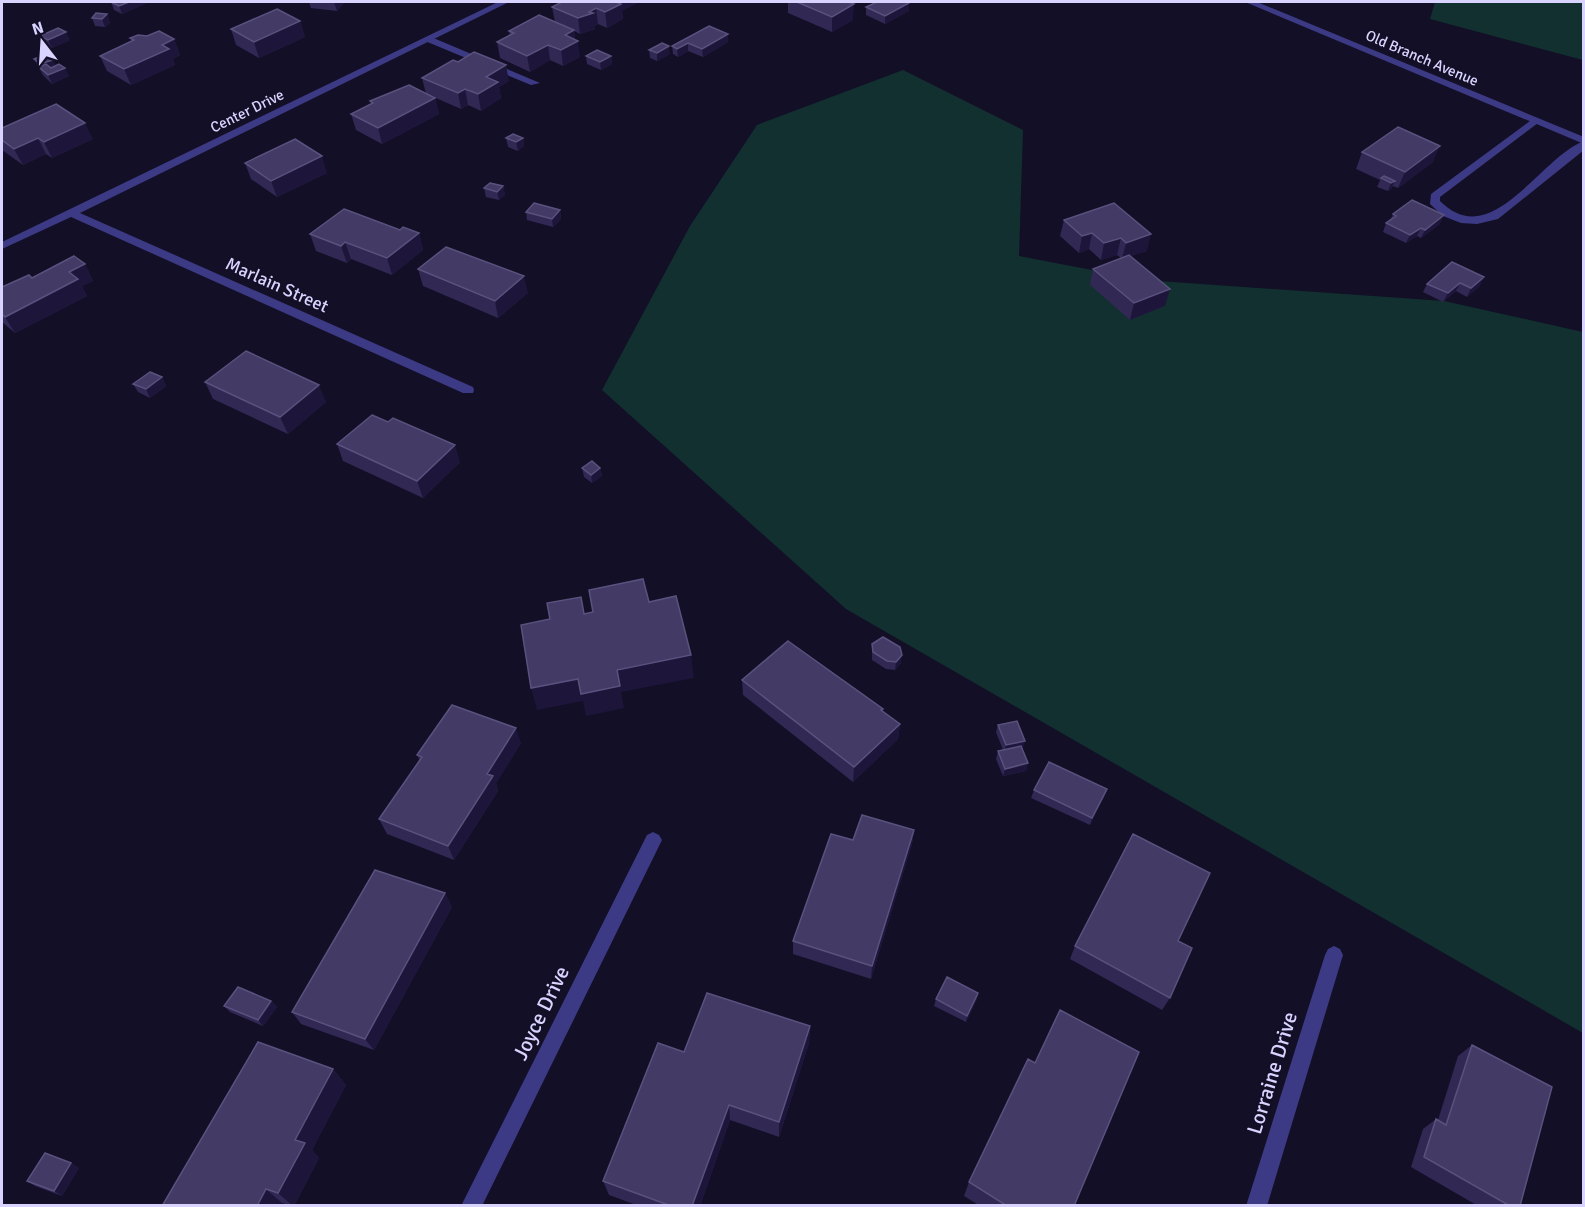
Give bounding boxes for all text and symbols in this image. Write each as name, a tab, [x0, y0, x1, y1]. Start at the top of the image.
north arrow	[12, 12, 72, 72]
text: N	[30, 17, 46, 40]
street label: Old Branch Avenue	[1363, 26, 1481, 90]
street label: Center Drive	[207, 85, 287, 137]
street label: Marlain Street	[222, 253, 332, 317]
street label: Joyce Drive	[507, 962, 575, 1064]
street label: Lorraine Drive	[1241, 1009, 1303, 1137]

